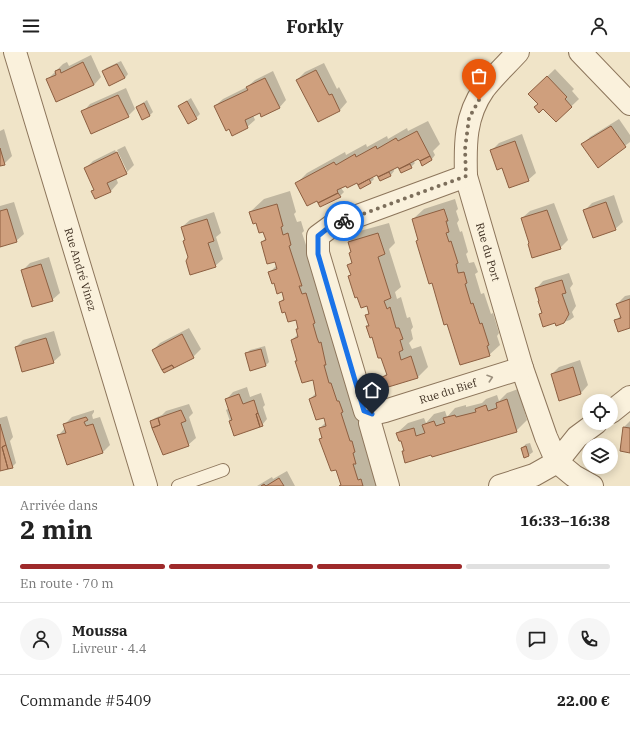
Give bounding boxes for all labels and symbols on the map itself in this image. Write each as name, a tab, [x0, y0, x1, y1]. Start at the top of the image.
pin	[462, 59, 496, 100]
courier	[324, 201, 364, 241]
street label: Rue du Port	[473, 221, 503, 283]
street label: Rue André Vinez	[61, 226, 100, 313]
pin	[355, 373, 389, 414]
one-way arrow	[486, 374, 493, 383]
street label: Rue du Bief	[417, 375, 479, 407]

